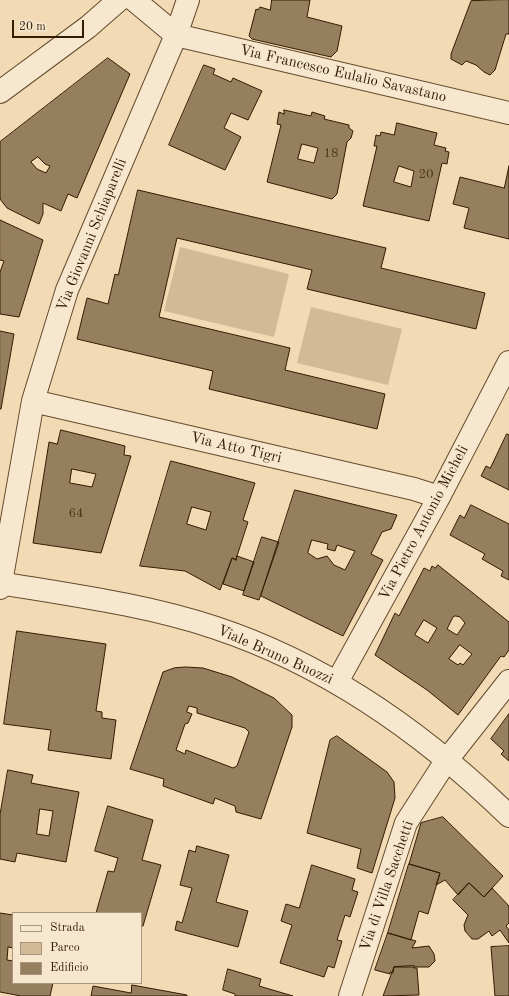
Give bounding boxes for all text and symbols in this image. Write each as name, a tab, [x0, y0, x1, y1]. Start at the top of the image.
scale bar	[14, 12, 86, 38]
text: 20 m	[19, 21, 46, 33]
street label: Via Francesco Eulalio Savastano	[238, 41, 448, 107]
house number: 18	[323, 146, 339, 162]
street label: Via Giovanni Schiaparelli	[53, 156, 131, 314]
house number: 20	[418, 167, 434, 183]
street label: Via Atto Tigri	[189, 429, 283, 467]
street label: Via Pietro Antonio Micheli	[375, 442, 473, 604]
house number: 64	[68, 506, 84, 522]
street label: Viale Bruno Buozzi	[214, 621, 336, 689]
street label: Via di Villa Sacchetti	[356, 818, 418, 954]
legend	[12, 912, 142, 984]
text: Strada	[50, 922, 85, 934]
text: Parco	[50, 942, 80, 954]
text: Edificio	[50, 962, 89, 974]

